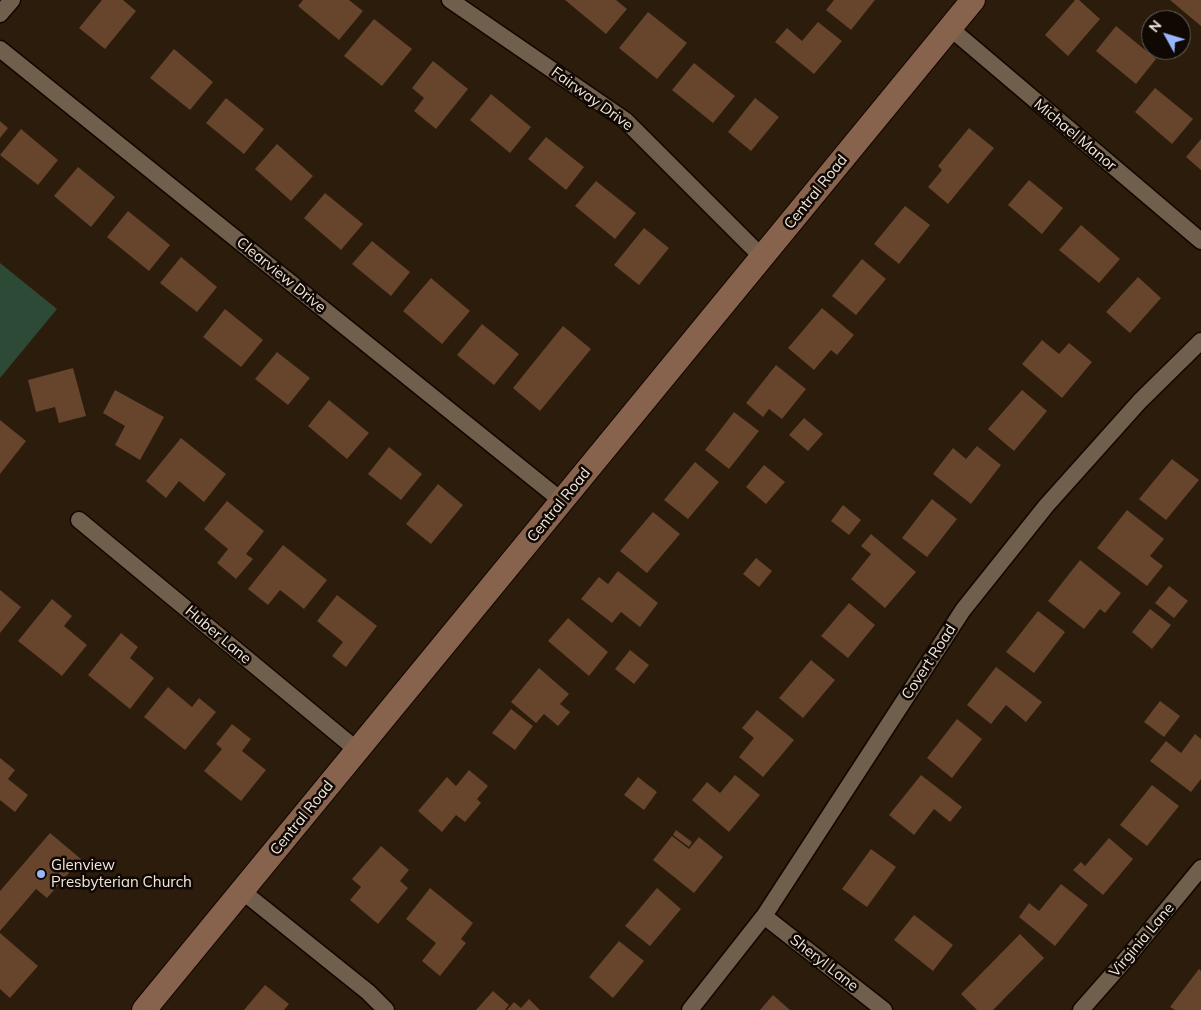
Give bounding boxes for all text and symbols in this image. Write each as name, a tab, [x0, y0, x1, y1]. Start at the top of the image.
north arrow	[1141, 10, 1191, 60]
text: N	[1145, 16, 1165, 36]
street label: Fairway Drive	[548, 63, 636, 135]
street label: Michael Manor	[1030, 95, 1120, 175]
street label: Central Road	[781, 151, 851, 233]
street label: Clearview Drive	[233, 233, 329, 317]
street label: Central Road	[524, 464, 594, 546]
street label: Huber Lane	[181, 602, 255, 668]
street label: Covert Road	[898, 621, 960, 703]
street label: Central Road	[267, 777, 337, 859]
place label: Glenview Presbyterian Church	[51, 856, 192, 891]
marker: Glenview Presbyterian Church	[35, 868, 47, 880]
street label: Virginia Lane	[1106, 899, 1178, 981]
street label: Sheryl Lane	[786, 931, 862, 995]

